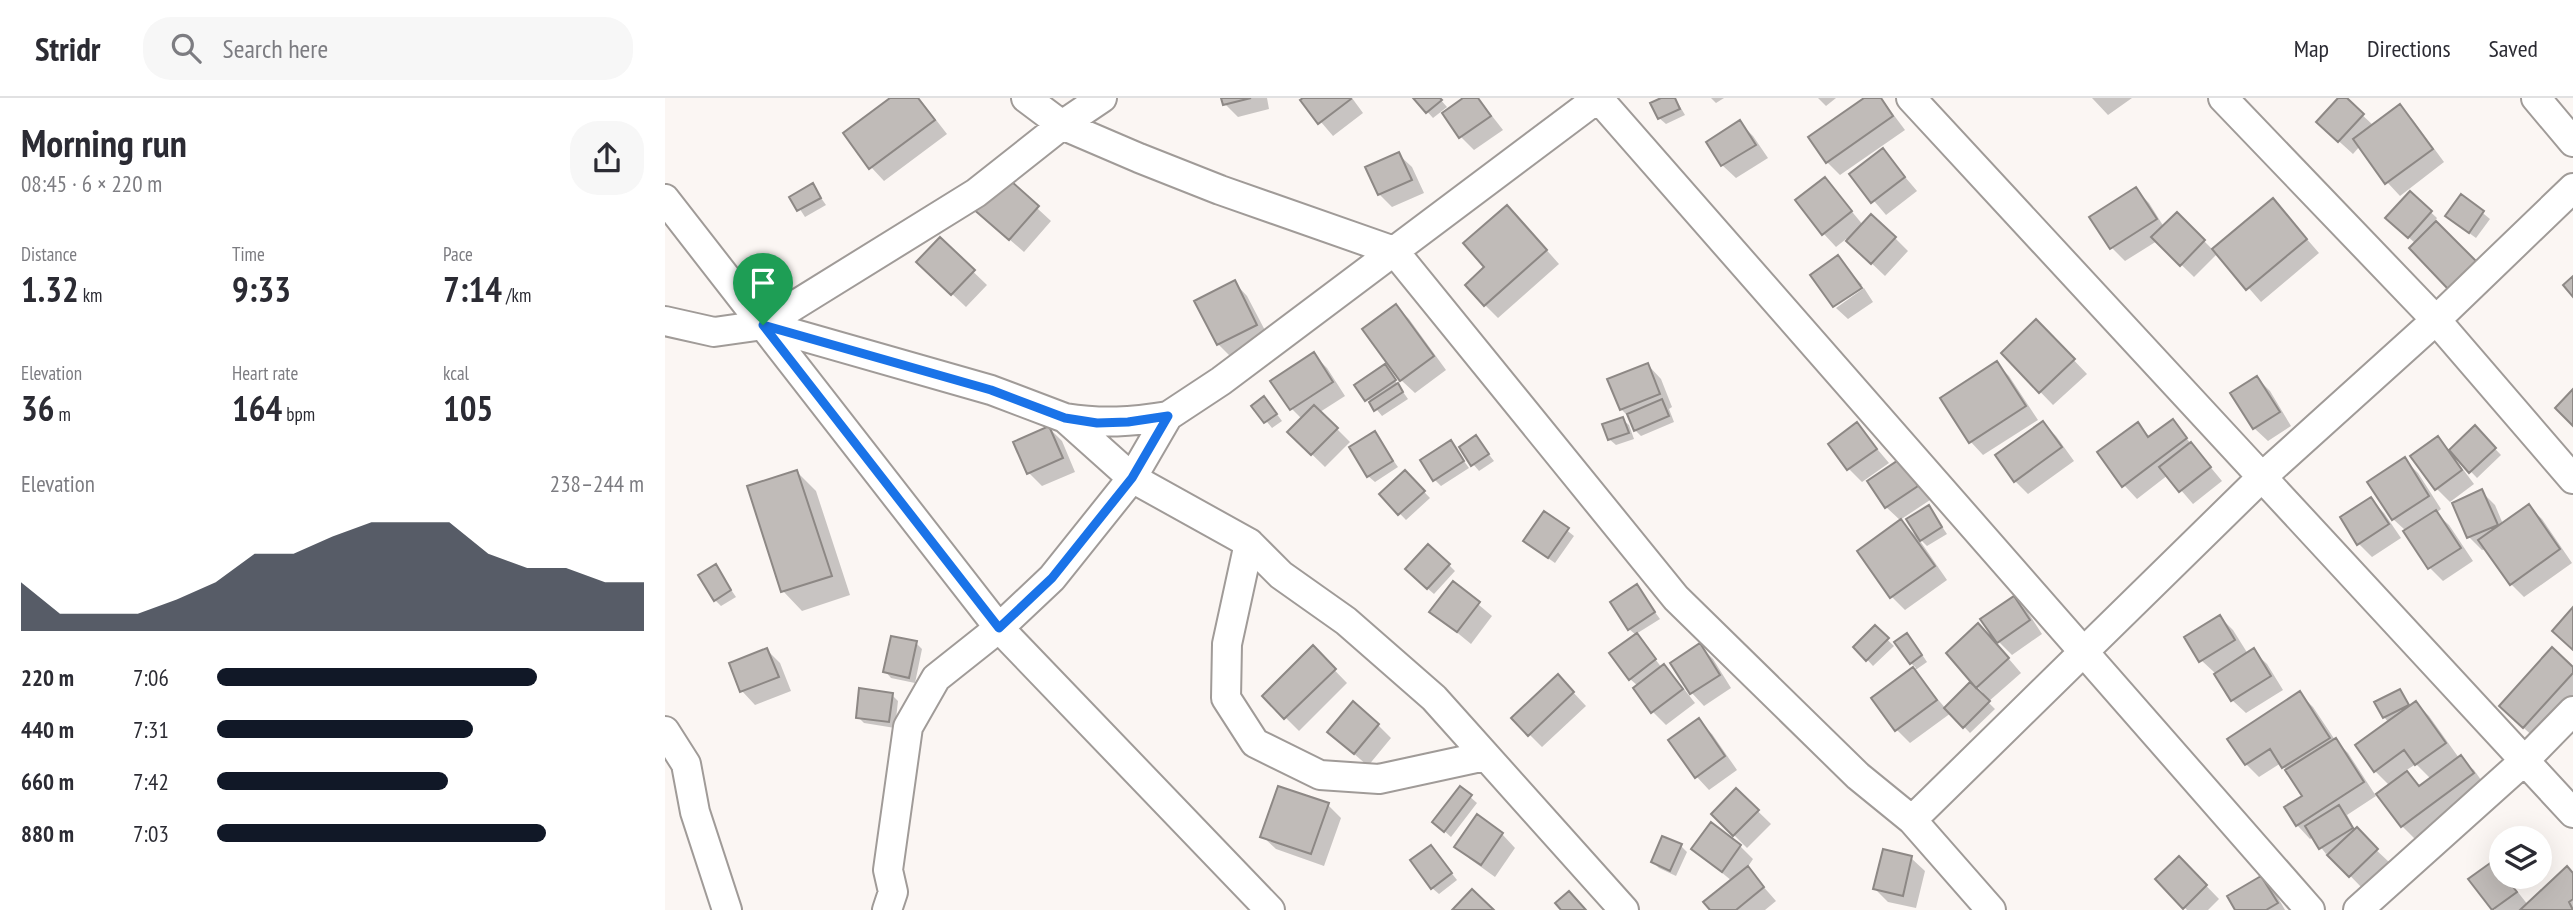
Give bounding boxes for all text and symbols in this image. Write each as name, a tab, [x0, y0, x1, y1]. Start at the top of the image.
search box	[143, 17, 633, 80]
text: Stridr	[35, 27, 101, 70]
icon: search	[167, 29, 205, 67]
text: Search here	[223, 32, 328, 65]
text: Map	[2294, 33, 2329, 64]
text: Directions	[2367, 33, 2451, 64]
text: Saved	[2489, 33, 2538, 64]
text: Morning run	[21, 118, 187, 167]
button: share	[570, 121, 644, 195]
text: 08:45 · 6 × 220 m	[21, 169, 162, 198]
text: Distance	[21, 242, 77, 266]
text: Time	[232, 242, 265, 266]
text: Pace	[443, 242, 473, 266]
pin	[733, 253, 793, 325]
icon: arrive	[744, 264, 782, 302]
text: 1.32	[21, 266, 79, 312]
text: 9:33	[232, 266, 291, 312]
text: 7:14	[443, 266, 502, 312]
text: km	[79, 283, 102, 307]
text: /km	[502, 283, 531, 307]
text: Elevation	[21, 361, 82, 385]
text: Heart rate	[232, 361, 298, 385]
text: kcal	[443, 361, 469, 385]
text: 36	[21, 385, 54, 431]
text: 164	[232, 385, 282, 431]
text: 105	[443, 385, 493, 431]
text: m	[54, 402, 71, 426]
text: bpm	[282, 402, 315, 426]
text: Elevation	[21, 469, 95, 498]
text: 238–244 m	[550, 469, 644, 498]
text: 220 m	[21, 663, 74, 692]
text: 7:06	[133, 663, 169, 692]
text: 440 m	[21, 715, 74, 744]
text: 7:31	[133, 715, 169, 744]
text: 660 m	[21, 767, 74, 796]
text: 7:42	[133, 767, 169, 796]
text: 880 m	[21, 819, 74, 848]
text: 7:03	[133, 819, 169, 848]
map controls	[2489, 826, 2552, 889]
button: layers	[2489, 826, 2552, 889]

